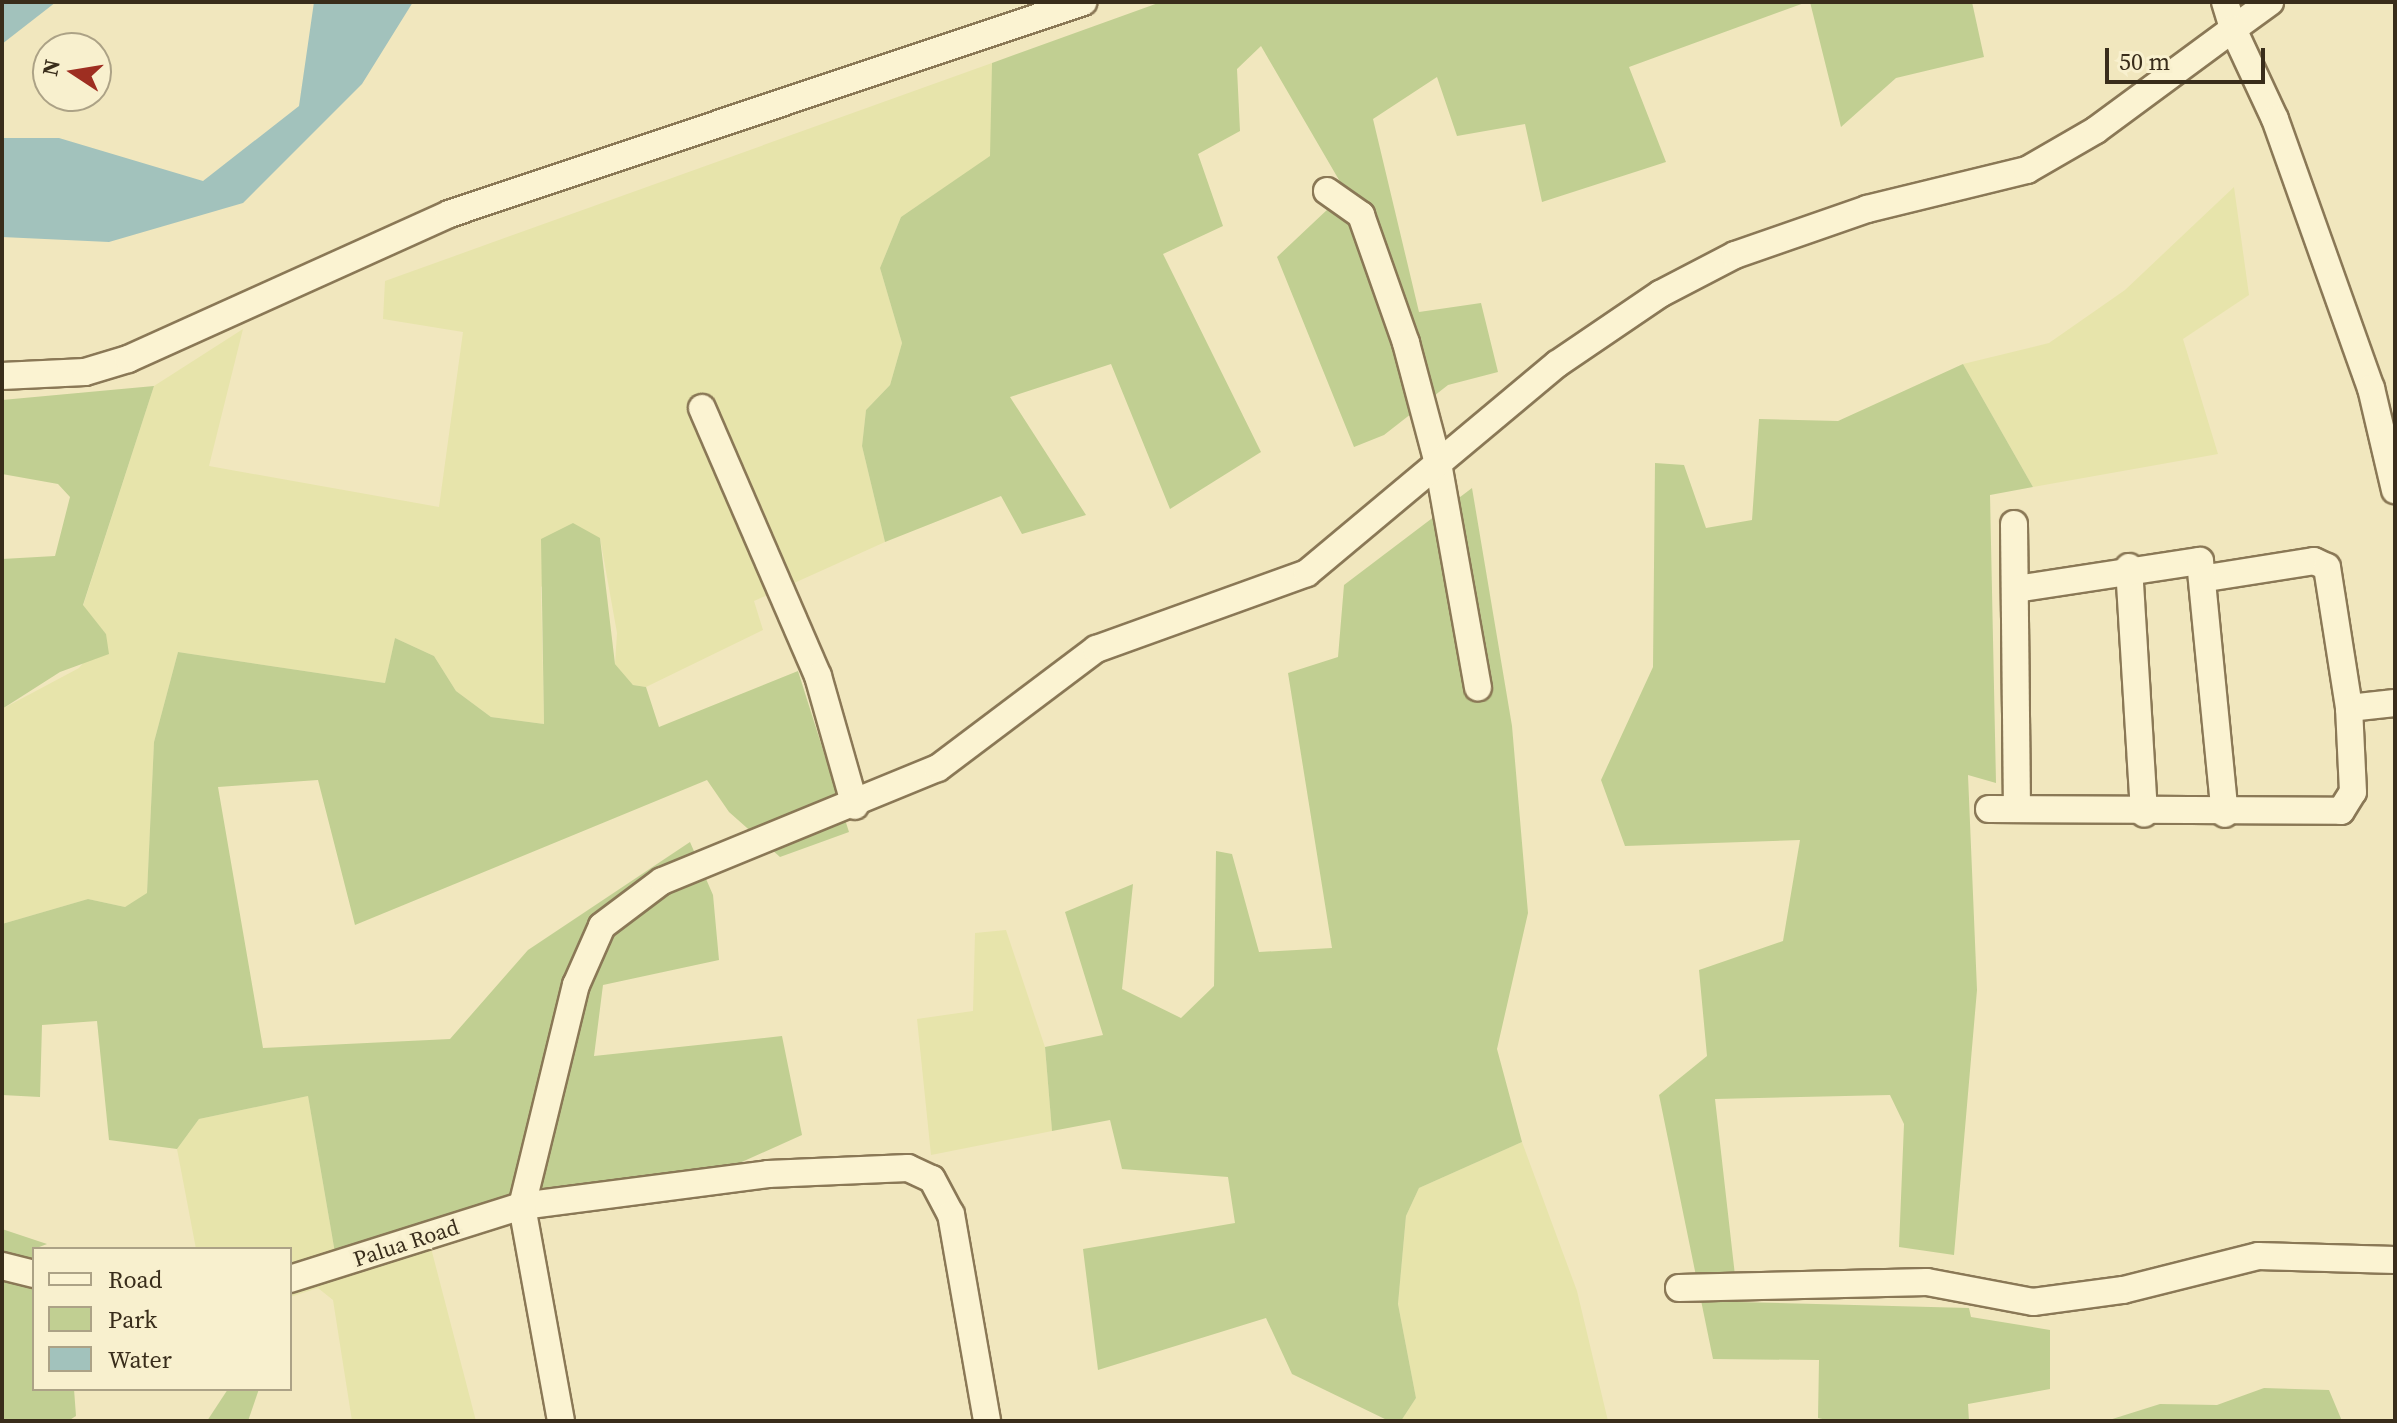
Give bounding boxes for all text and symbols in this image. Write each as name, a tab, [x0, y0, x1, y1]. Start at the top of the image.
north arrow	[32, 32, 112, 112]
scale bar	[2109, 32, 2269, 82]
text: 50 m	[2119, 45, 2170, 78]
text: N	[34, 56, 67, 78]
street label: Palua Road	[350, 1214, 462, 1272]
legend	[32, 1247, 292, 1391]
text: Road	[108, 1263, 162, 1296]
text: Park	[108, 1303, 157, 1336]
text: Water	[108, 1343, 172, 1376]

